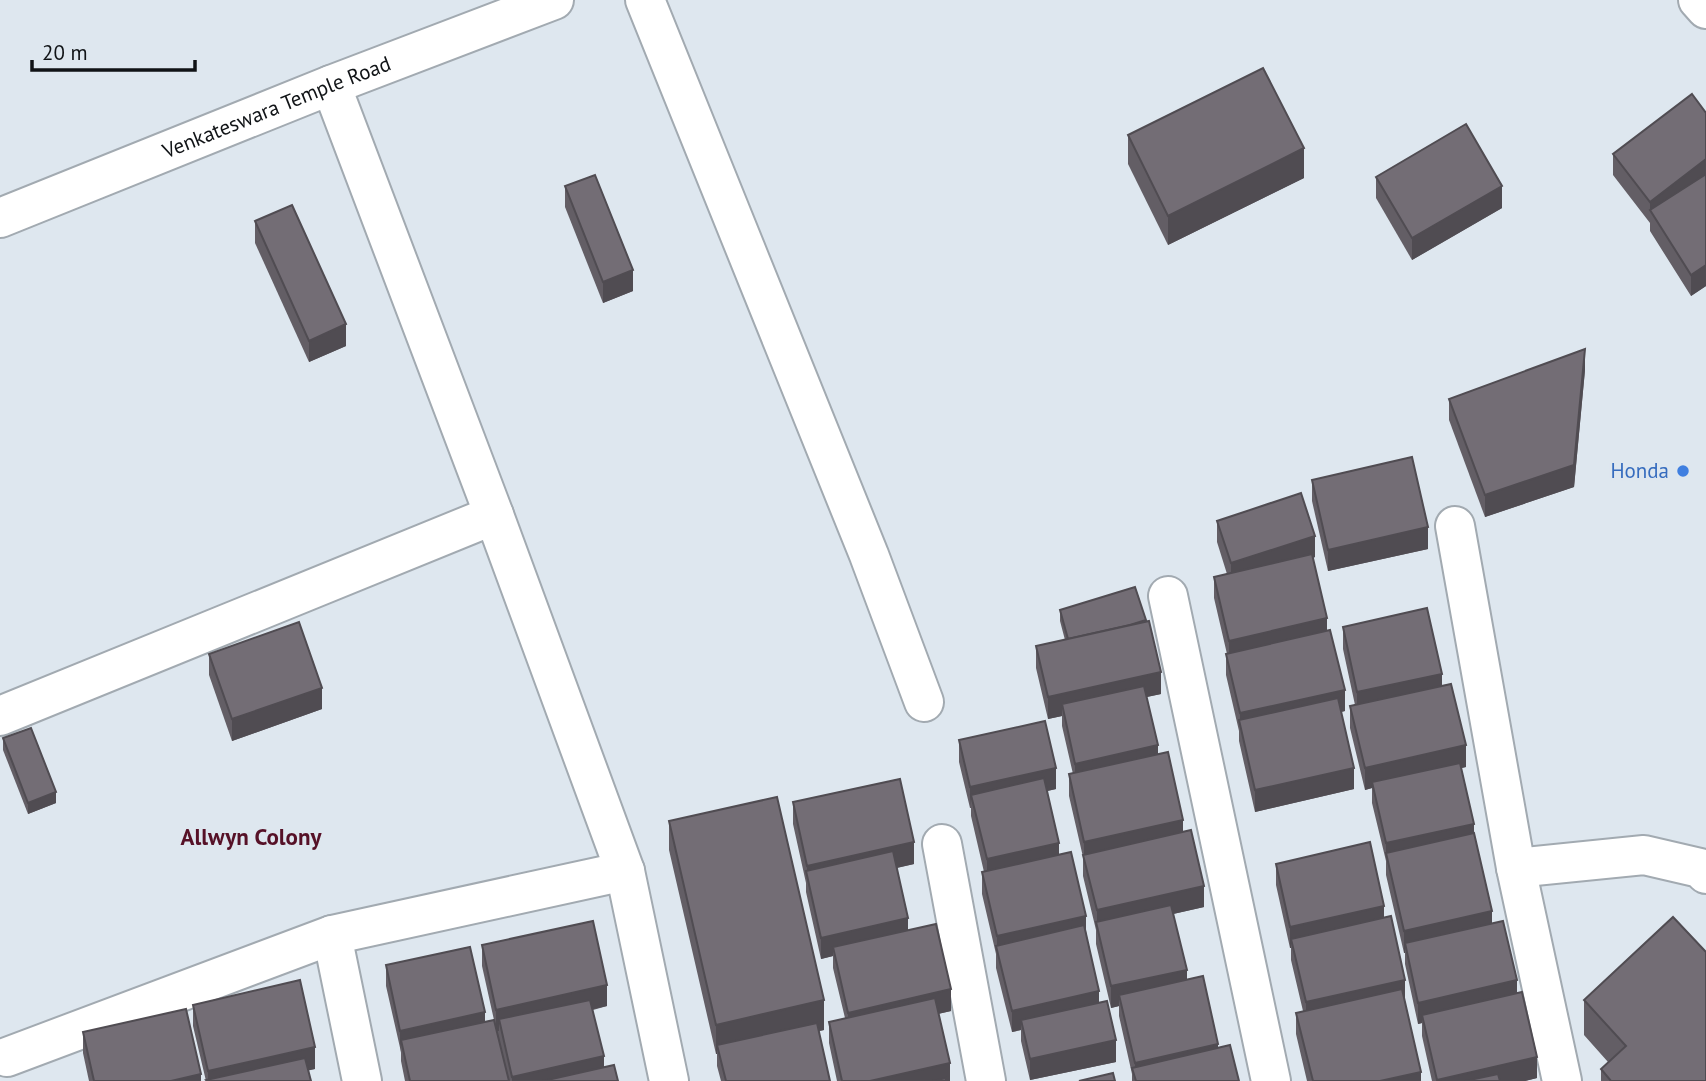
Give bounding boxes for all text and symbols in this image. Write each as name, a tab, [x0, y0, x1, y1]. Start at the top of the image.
scale bar	[32, 28, 194, 72]
text: 20 m	[42, 39, 88, 66]
street label: Venkateswara Temple Road	[158, 50, 394, 165]
place label: Honda	[1610, 457, 1669, 484]
marker: Honda	[1675, 463, 1691, 479]
district label: Allwyn Colony	[181, 822, 322, 851]

